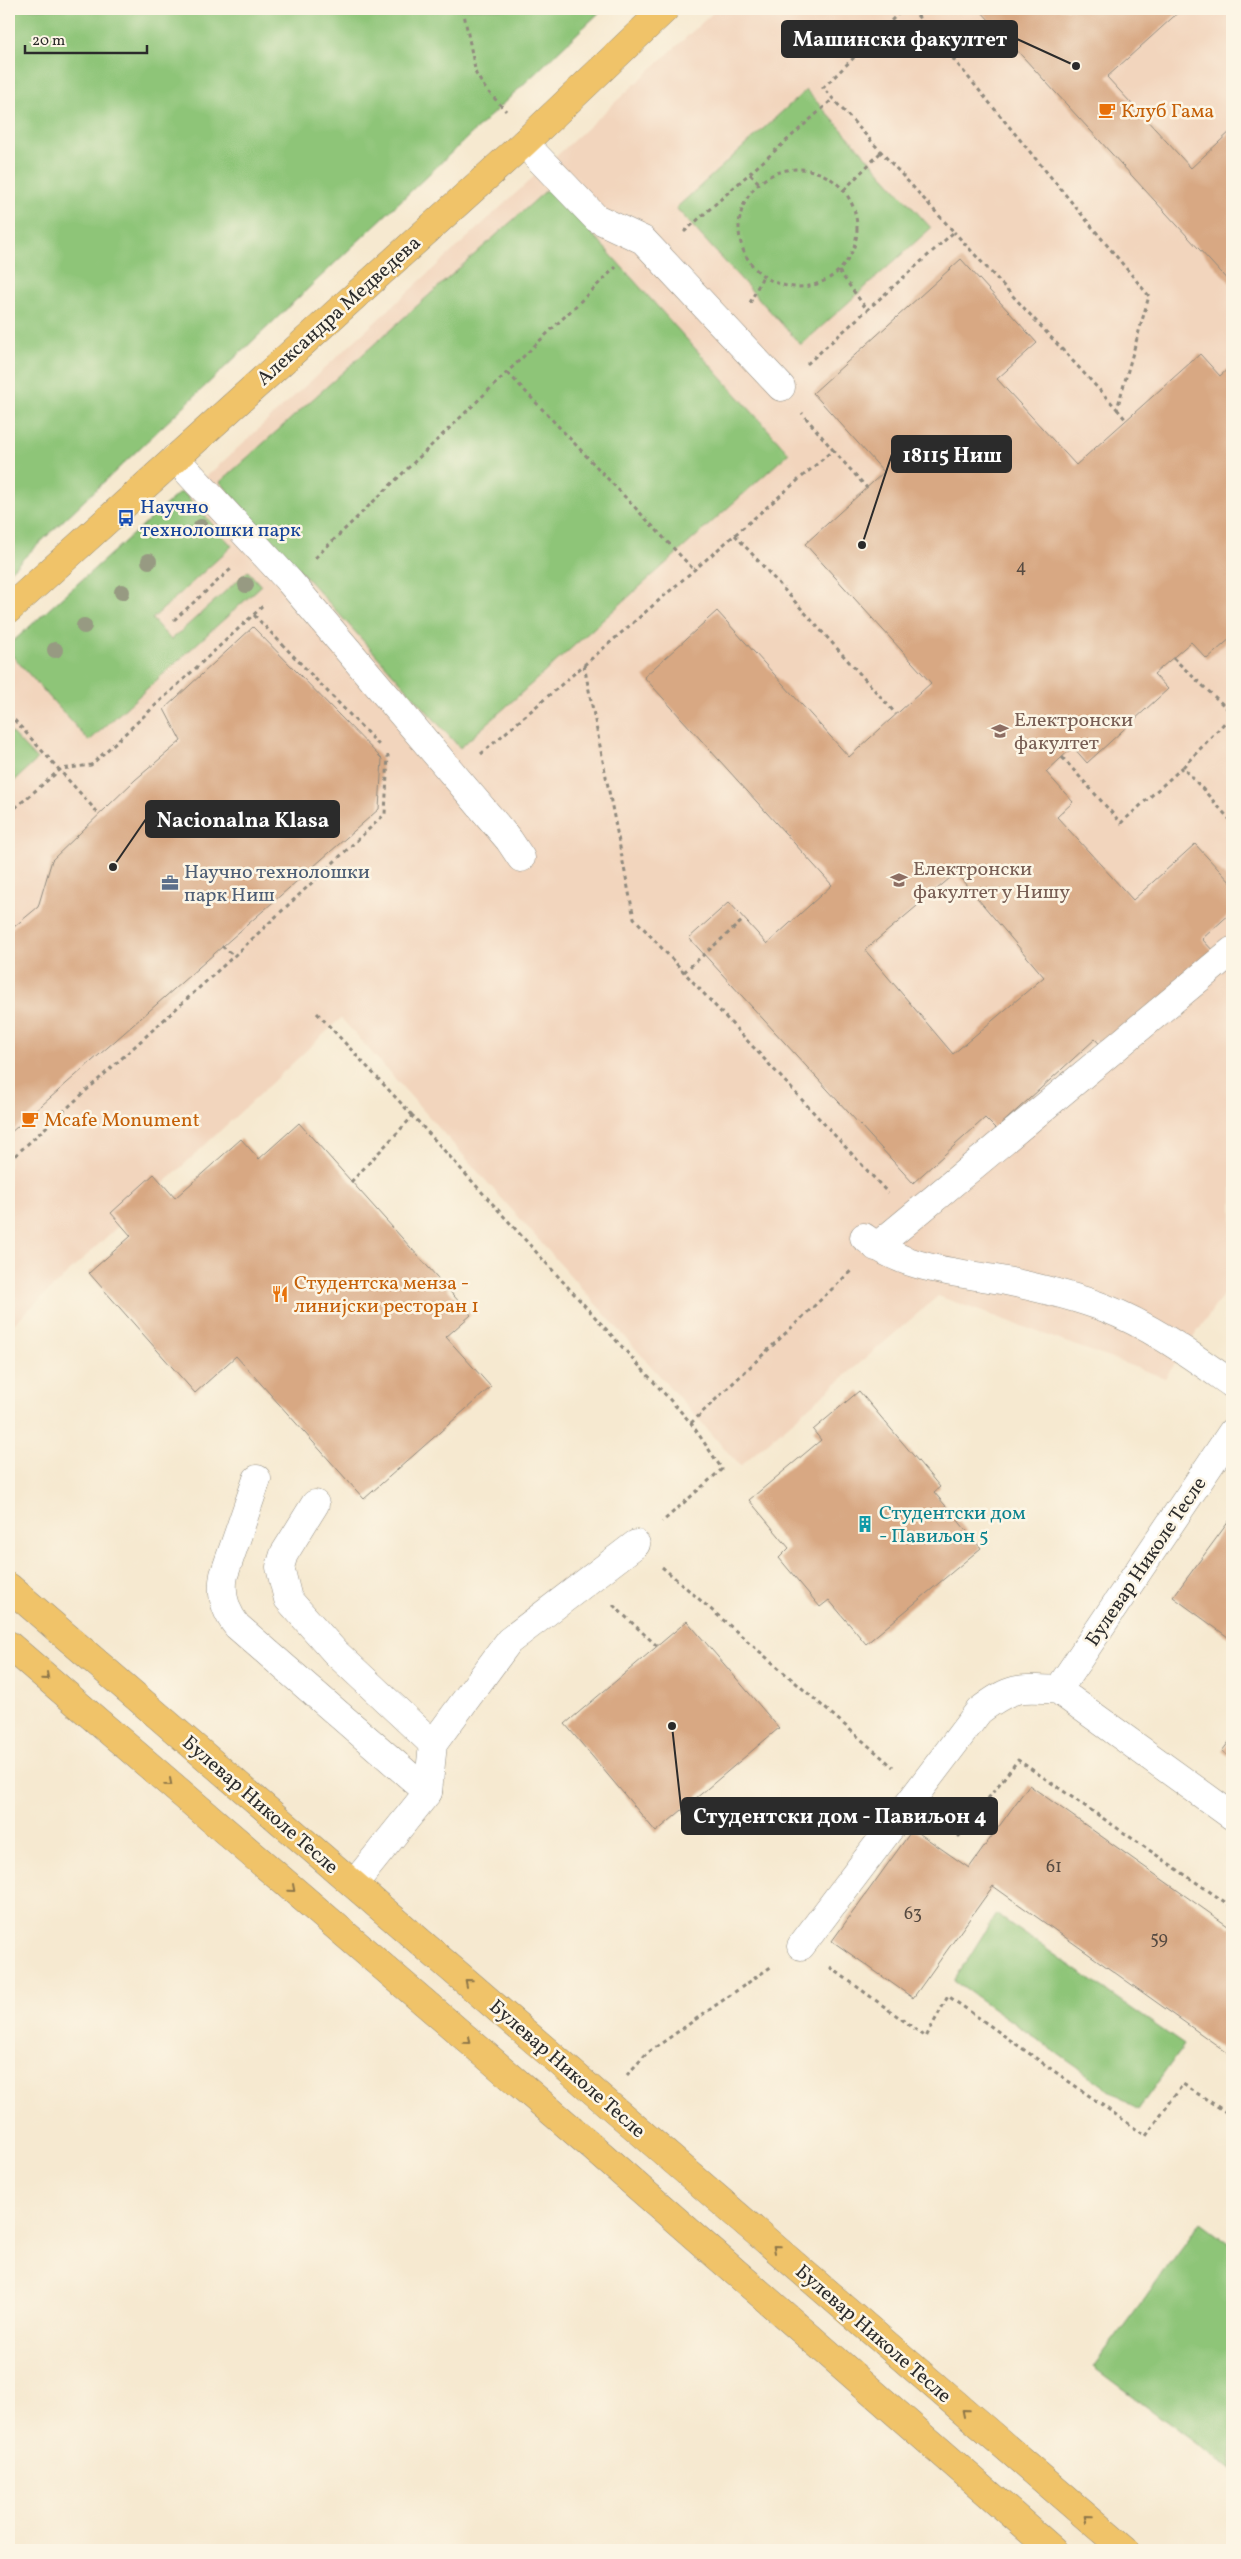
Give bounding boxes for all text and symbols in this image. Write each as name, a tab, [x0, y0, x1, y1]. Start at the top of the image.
callout: Машински факултет	[782, 21, 1017, 57]
scale bar	[25, 22, 148, 54]
text: Машински факултет	[793, 26, 1008, 55]
text: 20 m	[32, 31, 65, 52]
place label: Клуб Гама	[1121, 98, 1214, 126]
cafe icon: Клуб Гама	[1097, 100, 1117, 120]
street label: Александра Медведева	[251, 230, 428, 393]
callout: 18115 Ниш	[892, 436, 1011, 472]
text: 18115 Ниш	[902, 442, 1002, 471]
place label: Научно технолошки парк	[140, 494, 301, 545]
bus stop icon: Научно технолошки парк	[116, 508, 136, 528]
house number: 4	[1016, 555, 1026, 580]
place label: Електронски факултет	[1014, 707, 1133, 758]
school or university icon: Електронски факултет	[990, 721, 1010, 741]
callout: Nacionalna Klasa	[146, 801, 339, 837]
text: Nacionalna Klasa	[157, 807, 329, 836]
place label: Електронски факултет у Нишу	[913, 856, 1070, 907]
place label: Научно технолошки парк Ниш	[184, 859, 370, 910]
school or university icon: Електронски факултет у Нишу	[889, 870, 909, 890]
office icon: Научно технолошки парк Ниш	[160, 873, 180, 893]
place label: Mcafe Monument	[44, 1107, 200, 1135]
cafe icon: Mcafe Monument	[20, 1109, 40, 1129]
place label: Студентска менза - линијски ресторан 1	[294, 1270, 479, 1321]
restaurant icon: Студентска менза - линијски ресторан 1	[270, 1284, 290, 1304]
street label: Булевар Николе Тесле	[1079, 1472, 1214, 1652]
place label: Студентски дом - Павиљон 5	[879, 1500, 1026, 1551]
building icon: Студентски дом - Павиљон 5	[855, 1514, 875, 1534]
one-way arrow	[40, 1671, 49, 1680]
street label: Булевар Николе Тесле	[175, 1730, 344, 1881]
one-way arrow	[163, 1777, 172, 1786]
callout: Студентски дом - Павиљон 4	[682, 1798, 997, 1834]
text: Студентски дом - Павиљон 4	[693, 1803, 987, 1832]
house number: 61	[1046, 1855, 1062, 1880]
one-way arrow	[286, 1883, 295, 1892]
house number: 63	[904, 1902, 922, 1927]
house number: 59	[1150, 1927, 1168, 1952]
one-way arrow	[465, 1979, 474, 1987]
street label: Булевар Николе Тесле	[482, 1994, 651, 2145]
one-way arrow	[463, 2035, 472, 2044]
one-way arrow	[773, 2245, 782, 2254]
street label: Булевар Николе Тесле	[788, 2259, 957, 2410]
one-way arrow	[962, 2409, 971, 2418]
one-way arrow	[1085, 2515, 1094, 2524]

